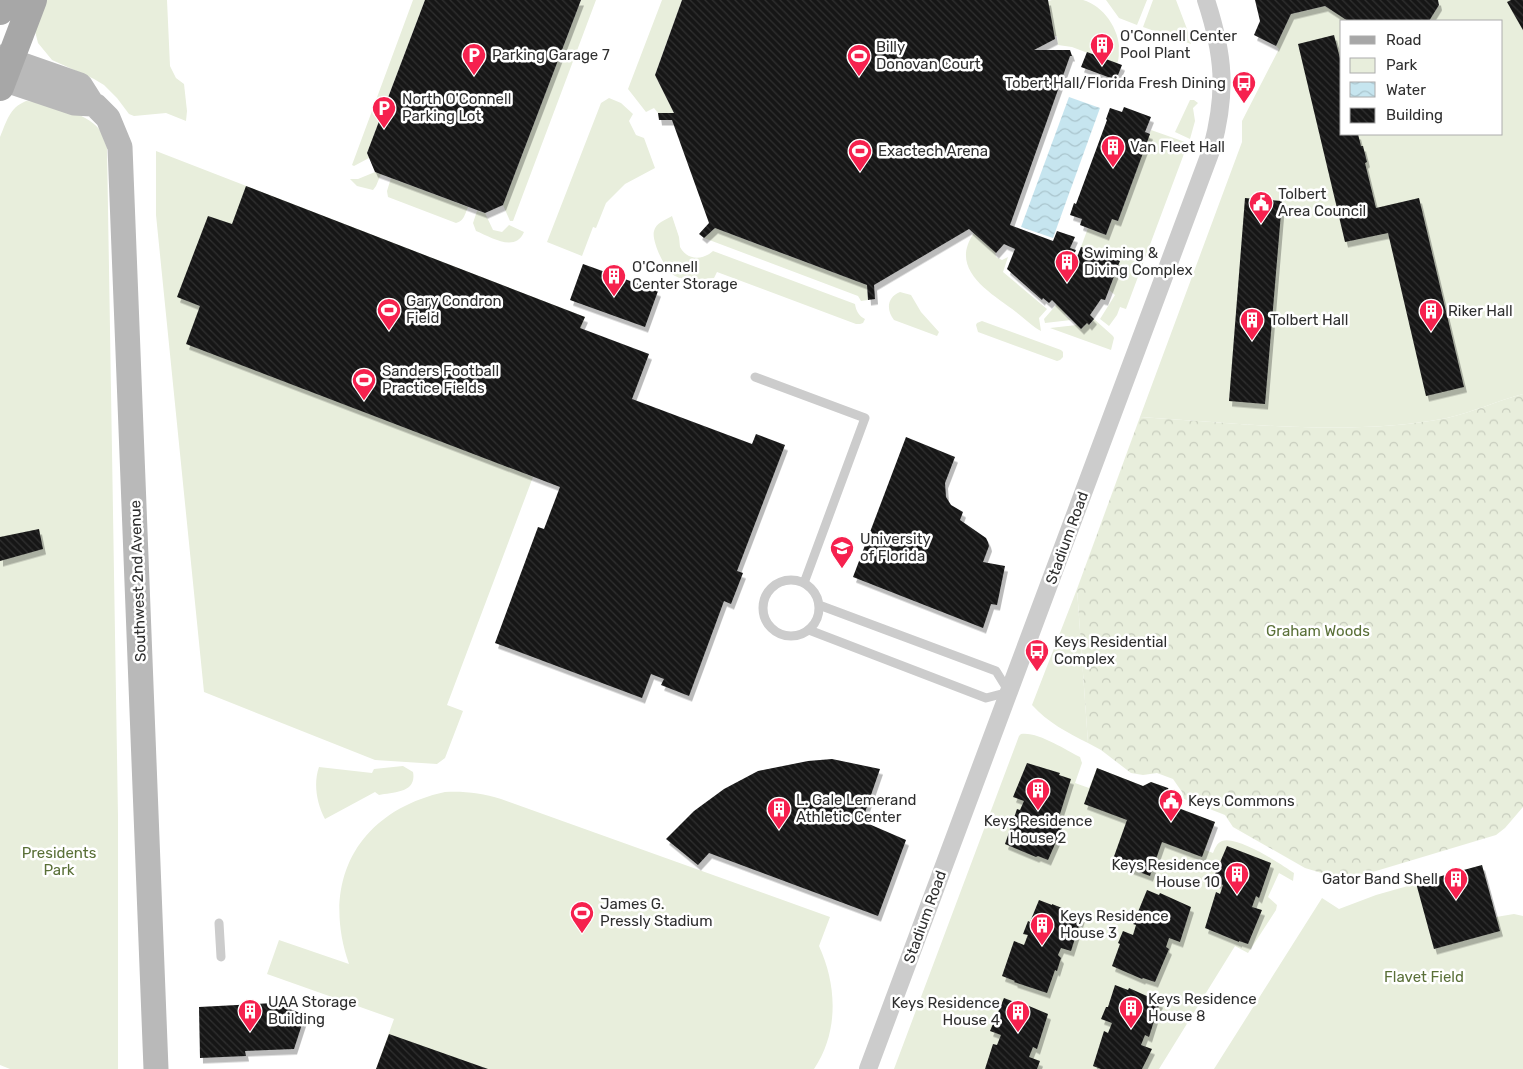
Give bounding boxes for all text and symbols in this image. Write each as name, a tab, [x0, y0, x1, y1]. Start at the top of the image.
legend	[1340, 20, 1503, 135]
place label: O'Connell Center Pool Plant	[1120, 27, 1237, 62]
text: Road	[1386, 31, 1422, 49]
building icon: O'Connell Center Pool Plant	[1089, 32, 1115, 66]
place label: Billy Donovan Court	[876, 38, 981, 73]
parking icon: Parking Garage 7	[461, 42, 487, 76]
sports icon: Billy Donovan Court	[846, 43, 872, 77]
place label: Parking Garage 7	[492, 46, 610, 64]
text: Park	[1386, 56, 1417, 74]
bus stop icon: Tobert Hall/Florida Fresh Dining	[1231, 70, 1257, 104]
place label: Tobert Hall/Florida Fresh Dining	[1005, 74, 1226, 92]
text: Water	[1386, 81, 1426, 99]
place label: North O'Connell Parking Lot	[402, 90, 511, 125]
parking icon: North O'Connell Parking Lot	[371, 95, 397, 129]
text: Building	[1386, 106, 1443, 124]
building icon: Van Fleet Hall	[1100, 134, 1126, 168]
sports icon: Exactech Arena	[847, 138, 873, 172]
place label: Van Fleet Hall	[1130, 138, 1225, 156]
place label: Exactech Arena	[878, 142, 988, 160]
place label: Tolbert Area Council	[1278, 185, 1366, 220]
public building icon: Tolbert Area Council	[1248, 190, 1274, 224]
place label: Swiming & Diving Complex	[1084, 244, 1192, 279]
building icon: Swiming & Diving Complex	[1054, 249, 1080, 283]
place label: O'Connell Center Storage	[632, 258, 738, 293]
building icon: O'Connell Center Storage	[601, 263, 627, 297]
place label: Gary Condron Field	[406, 292, 502, 327]
sports icon: Gary Condron Field	[376, 297, 402, 331]
building icon: Riker Hall	[1418, 298, 1444, 332]
place label: Riker Hall	[1448, 302, 1513, 320]
building icon: Tolbert Hall	[1239, 307, 1265, 341]
place label: Tolbert Hall	[1270, 311, 1348, 329]
place label: Sanders Football Practice Fields	[382, 362, 499, 397]
sports icon: Sanders Football Practice Fields	[351, 367, 377, 401]
street label: Stadium Road	[1042, 489, 1092, 587]
street label: Southwest 2nd Avenue	[126, 500, 150, 662]
place label: University of Florida	[860, 530, 931, 565]
school or university icon: University of Florida	[829, 535, 855, 569]
park label: Graham Woods	[1266, 622, 1370, 640]
place label: Keys Residential Complex	[1054, 633, 1167, 668]
bus stop icon: Keys Residential Complex	[1024, 638, 1050, 672]
building icon: Keys Residence House 2	[1025, 777, 1051, 811]
public building icon: Keys Commons	[1158, 788, 1184, 822]
place label: L. Gale Lemerand Athletic Center	[796, 791, 916, 826]
place label: Keys Commons	[1188, 792, 1295, 810]
building icon: L. Gale Lemerand Athletic Center	[766, 796, 792, 830]
place label: Keys Residence House 2	[984, 812, 1092, 847]
park label: Presidents Park	[22, 844, 97, 879]
place label: Keys Residence House 10	[1111, 856, 1220, 891]
building icon: Keys Residence House 10	[1224, 861, 1250, 895]
building icon: Gator Band Shell	[1443, 866, 1469, 900]
street label: Stadium Road	[900, 868, 950, 966]
place label: Gator Band Shell	[1322, 870, 1438, 888]
place label: James G. Pressly Stadium	[600, 895, 712, 930]
sports icon: James G. Pressly Stadium	[569, 900, 595, 934]
place label: Keys Residence House 3	[1060, 907, 1169, 942]
building icon: Keys Residence House 3	[1029, 912, 1055, 946]
park label: Flavet Field	[1384, 968, 1464, 986]
place label: Keys Residence House 8	[1148, 990, 1257, 1025]
place label: UAA Storage Building	[268, 993, 357, 1028]
place label: Keys Residence House 4	[891, 994, 1000, 1029]
building icon: Keys Residence House 8	[1118, 995, 1144, 1029]
building icon: UAA Storage Building	[237, 998, 263, 1032]
building icon: Keys Residence House 4	[1005, 999, 1031, 1033]

